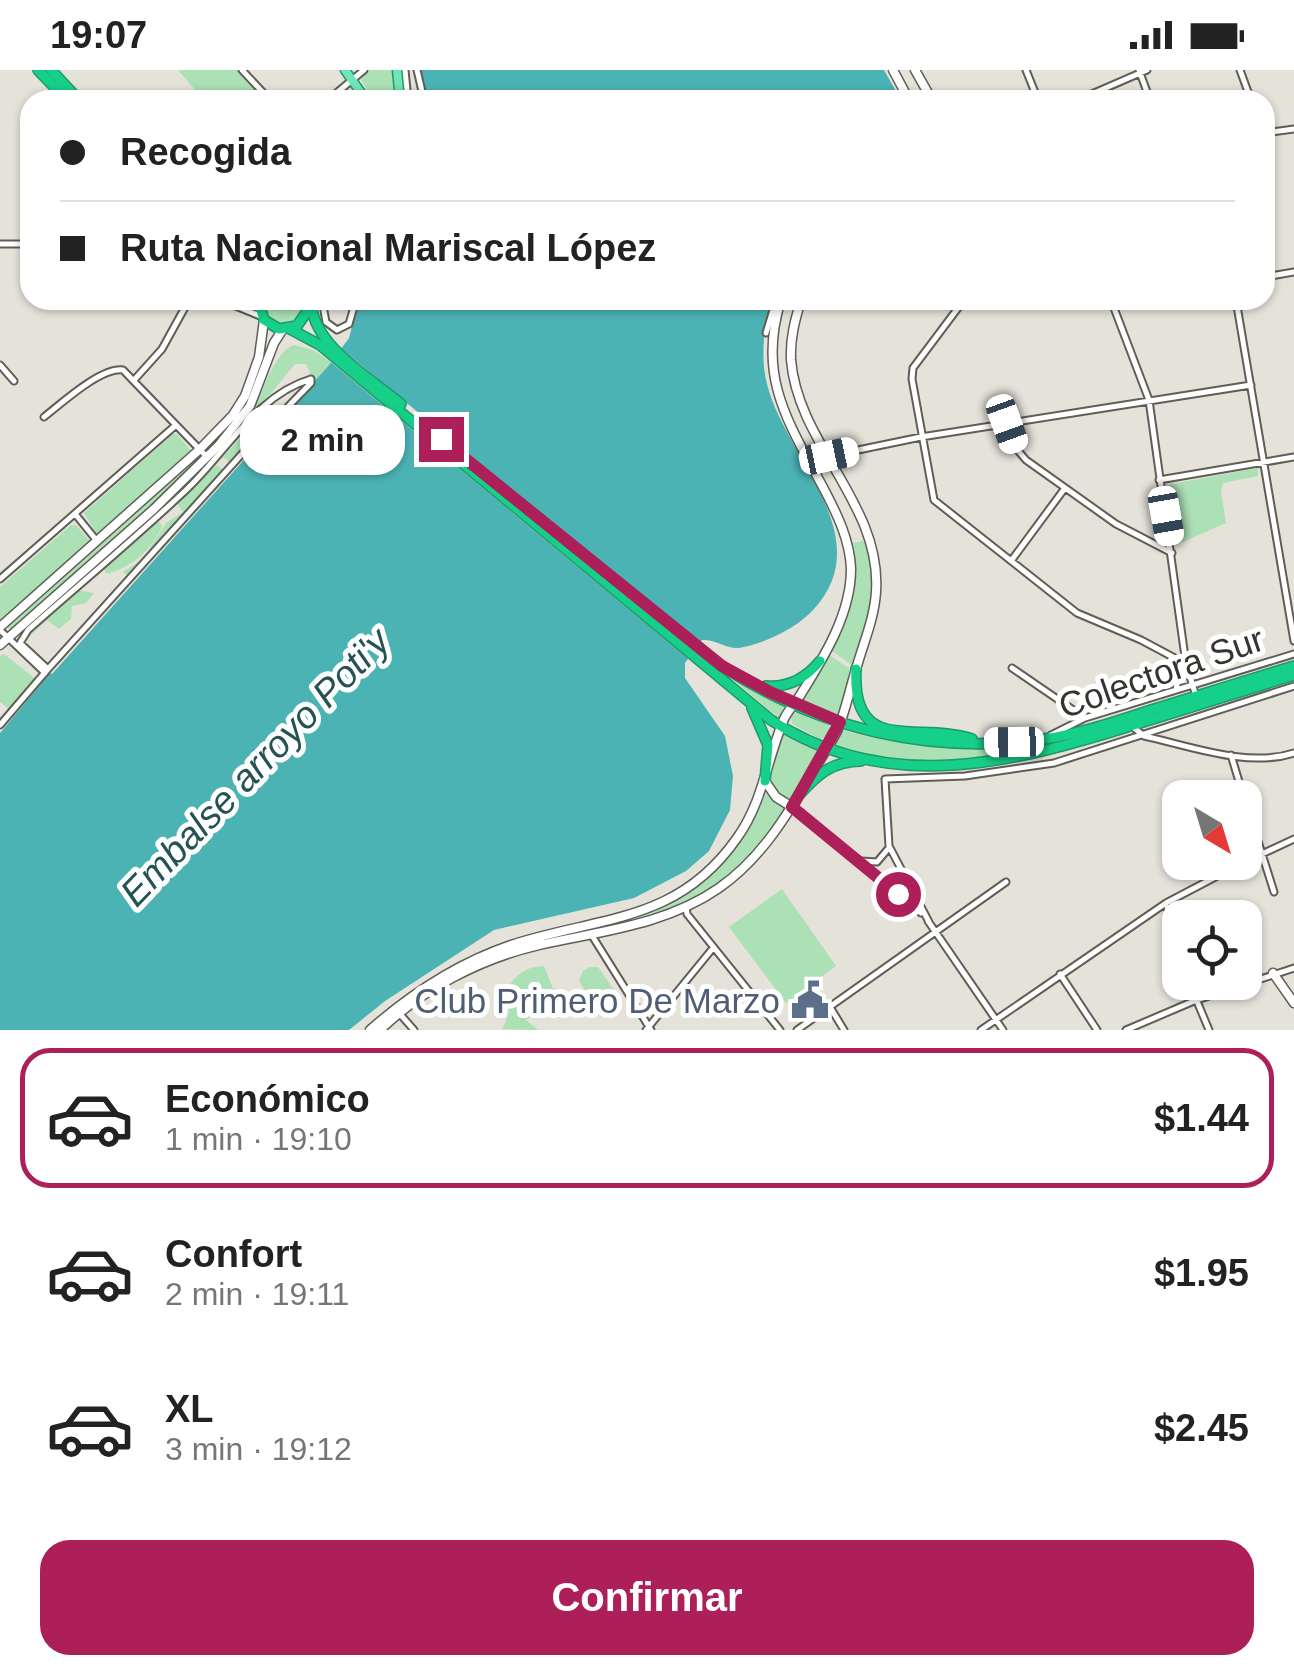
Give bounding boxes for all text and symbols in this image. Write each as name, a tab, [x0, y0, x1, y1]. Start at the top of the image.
text: 19:07	[50, 14, 147, 56]
text: Recogida	[120, 131, 291, 173]
text: Ruta Nacional Mariscal López	[120, 227, 656, 269]
car	[983, 391, 1031, 457]
callout: 2 min	[241, 404, 406, 474]
route end	[419, 417, 464, 462]
text: 2 min	[281, 422, 364, 458]
car	[797, 435, 861, 477]
car	[1146, 484, 1186, 548]
water label: Embalse arroyo Poti'y	[112, 618, 399, 914]
street label: Colectora Sur	[1053, 619, 1269, 725]
car	[984, 726, 1044, 758]
north arrow	[1162, 780, 1262, 880]
map controls	[1162, 780, 1262, 1000]
route start	[876, 872, 921, 917]
button: locate	[1162, 900, 1262, 1000]
public building icon: Club Primero De Marzo	[789, 979, 831, 1021]
place label: Club Primero De Marzo	[414, 981, 780, 1020]
icon: car	[45, 1073, 135, 1163]
text: Económico	[165, 1078, 370, 1120]
text: $1.44	[1154, 1097, 1249, 1139]
text: 1 min · 19:10	[165, 1121, 352, 1157]
icon: car	[45, 1228, 135, 1318]
text: Confort	[165, 1233, 302, 1275]
text: $1.95	[1154, 1252, 1249, 1294]
text: 2 min · 19:11	[165, 1276, 349, 1312]
icon: car	[45, 1383, 135, 1473]
text: XL	[165, 1388, 214, 1430]
text: $2.45	[1154, 1407, 1249, 1449]
text: 3 min · 19:12	[165, 1431, 352, 1467]
button: Confirmar	[40, 1540, 1254, 1655]

